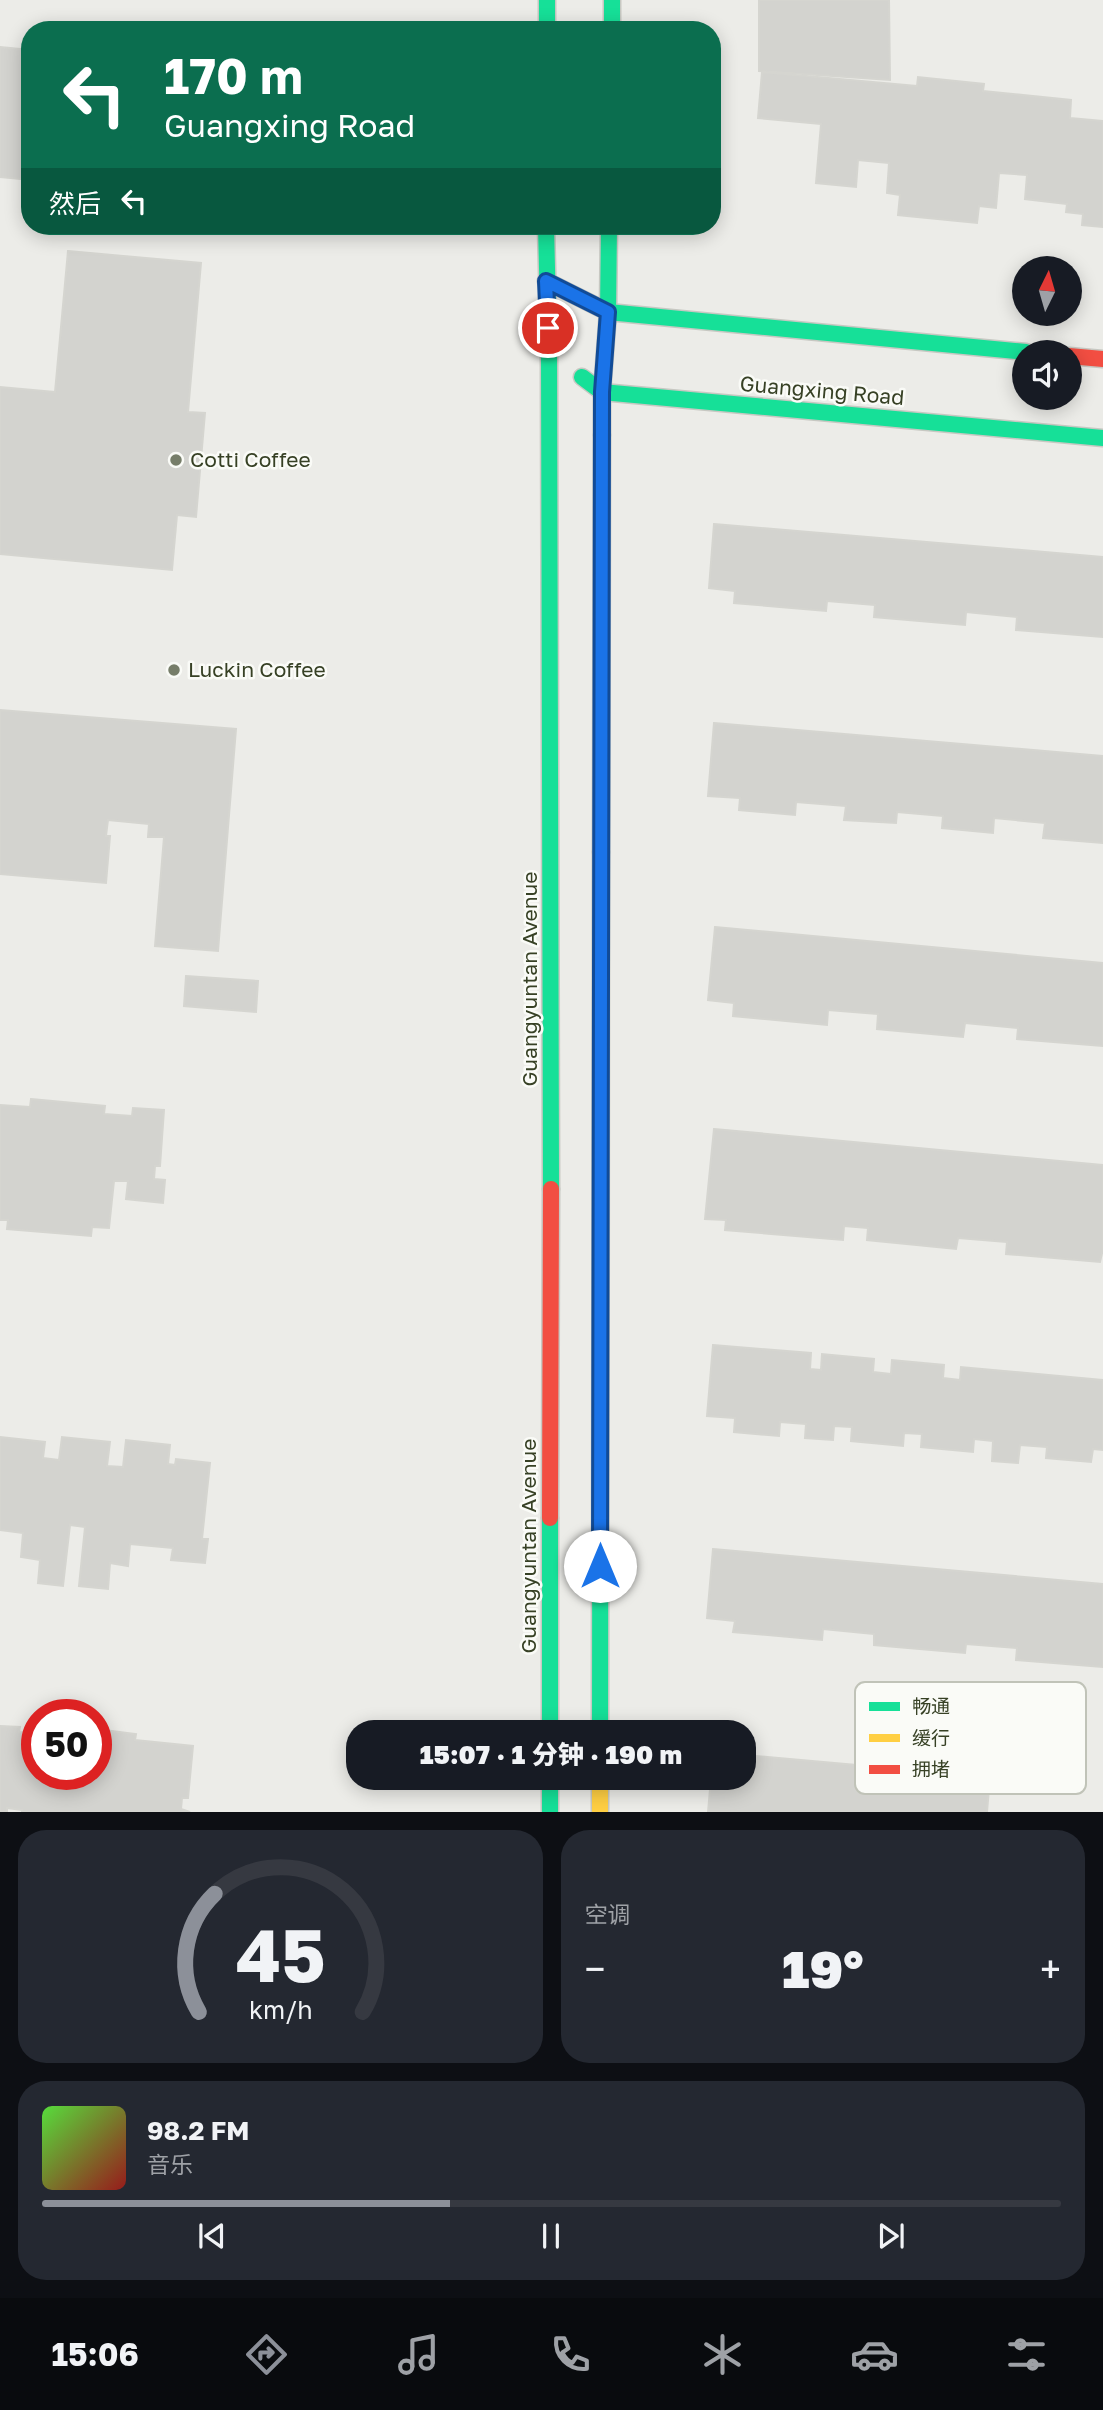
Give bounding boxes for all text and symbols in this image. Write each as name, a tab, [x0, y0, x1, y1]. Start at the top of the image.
text: 170 m	[164, 46, 303, 105]
icon: left	[49, 49, 140, 140]
text: Guangxing Road	[164, 106, 415, 144]
icon: left	[115, 182, 153, 220]
text: 然后	[49, 188, 101, 219]
north arrow	[1012, 256, 1082, 326]
map controls	[1012, 256, 1082, 410]
pin	[518, 298, 578, 358]
icon: arrive	[529, 309, 567, 347]
button: sound	[1012, 340, 1082, 410]
street label: Guangxing Road	[739, 370, 905, 410]
place label: Cotti Coffee	[190, 446, 311, 472]
marker: Cotti Coffee	[168, 452, 184, 468]
place label: Luckin Coffee	[188, 656, 326, 682]
marker: Luckin Coffee	[166, 662, 182, 678]
street label: Guangyuntan Avenue	[516, 872, 542, 1086]
street label: Guangyuntan Avenue	[515, 1439, 541, 1653]
position arrow	[563, 1529, 637, 1603]
legend	[855, 1682, 1086, 1794]
text: 畅通	[912, 1694, 950, 1717]
speed limit sign: 50	[21, 1699, 112, 1790]
text: 缓行	[912, 1726, 950, 1749]
text: 15:07 · 1 分钟 · 190 m	[420, 1739, 682, 1770]
text: 拥堵	[912, 1757, 950, 1780]
text: 空调	[585, 1900, 631, 1928]
text: 45	[235, 1912, 325, 1999]
text: 19°	[782, 1937, 864, 1999]
text: −	[585, 1946, 605, 1991]
text: +	[1040, 1946, 1061, 1991]
text: km/h	[248, 1994, 312, 2025]
text: 98.2 FM	[147, 2115, 249, 2146]
text: 音乐	[147, 2150, 193, 2178]
icon: previous	[193, 2217, 231, 2255]
icon: pause	[532, 2217, 570, 2255]
icon: next	[872, 2217, 910, 2255]
icon: directions	[242, 2330, 291, 2379]
icon: music	[394, 2330, 443, 2379]
icon: phone	[546, 2330, 595, 2379]
icon: climate	[698, 2330, 747, 2379]
icon: car	[850, 2330, 899, 2379]
icon: filters	[1002, 2330, 1051, 2379]
text: 15:06	[52, 2335, 139, 2373]

